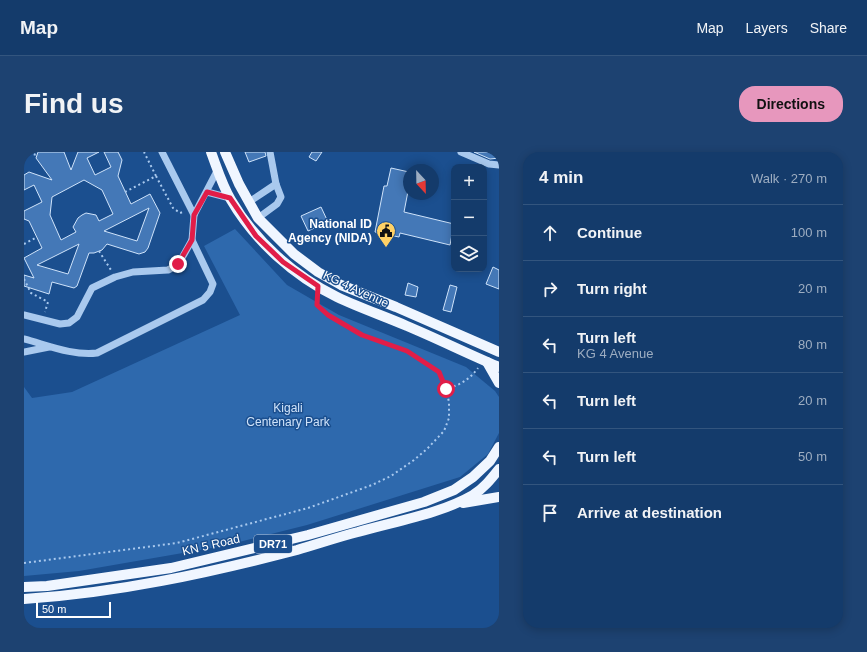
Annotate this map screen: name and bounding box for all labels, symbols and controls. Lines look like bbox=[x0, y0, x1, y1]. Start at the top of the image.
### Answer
text: Map bbox=[20, 17, 58, 38]
text: Map bbox=[696, 20, 724, 36]
text: Layers bbox=[746, 20, 788, 36]
text: Share bbox=[810, 20, 847, 36]
button: Directions bbox=[739, 86, 843, 122]
text: Find us bbox=[24, 88, 124, 119]
north arrow bbox=[403, 164, 439, 200]
map controls bbox=[451, 164, 487, 272]
button: + bbox=[451, 164, 487, 200]
text: 4 min bbox=[539, 168, 583, 187]
text: Walk · 270 m bbox=[751, 171, 827, 186]
button: − bbox=[451, 200, 487, 236]
place label: National ID Agency (NIDA) bbox=[288, 217, 372, 245]
public building icon: National ID Agency (NIDA) bbox=[375, 220, 397, 248]
icon: ahead bbox=[539, 222, 561, 244]
text: Continue bbox=[577, 224, 642, 241]
text: 100 m bbox=[791, 225, 827, 240]
button: layers bbox=[451, 236, 487, 272]
route end bbox=[169, 255, 187, 273]
street label: KG 4 Avenue bbox=[321, 268, 391, 310]
icon: right bbox=[539, 278, 561, 300]
text: Turn right bbox=[577, 280, 647, 297]
text: 20 m bbox=[798, 281, 827, 296]
text: Turn left bbox=[577, 329, 636, 346]
icon: left bbox=[539, 334, 561, 356]
text: 80 m bbox=[798, 337, 827, 352]
text: KG 4 Avenue bbox=[577, 346, 653, 361]
route start bbox=[437, 380, 455, 398]
icon: left bbox=[539, 390, 561, 412]
text: Turn left bbox=[577, 392, 636, 409]
text: 20 m bbox=[798, 393, 827, 408]
park label: Kigali Centenary Park bbox=[246, 401, 331, 429]
icon: left bbox=[539, 446, 561, 468]
text: Turn left bbox=[577, 448, 636, 465]
text: 50 m bbox=[798, 449, 827, 464]
icon: arrive bbox=[539, 502, 561, 524]
text: Arrive at destination bbox=[577, 504, 722, 521]
street label: KN 5 Road bbox=[181, 532, 241, 558]
road number: DR71 bbox=[254, 535, 292, 553]
scale bar bbox=[36, 600, 111, 619]
text: 50 m bbox=[42, 603, 66, 615]

